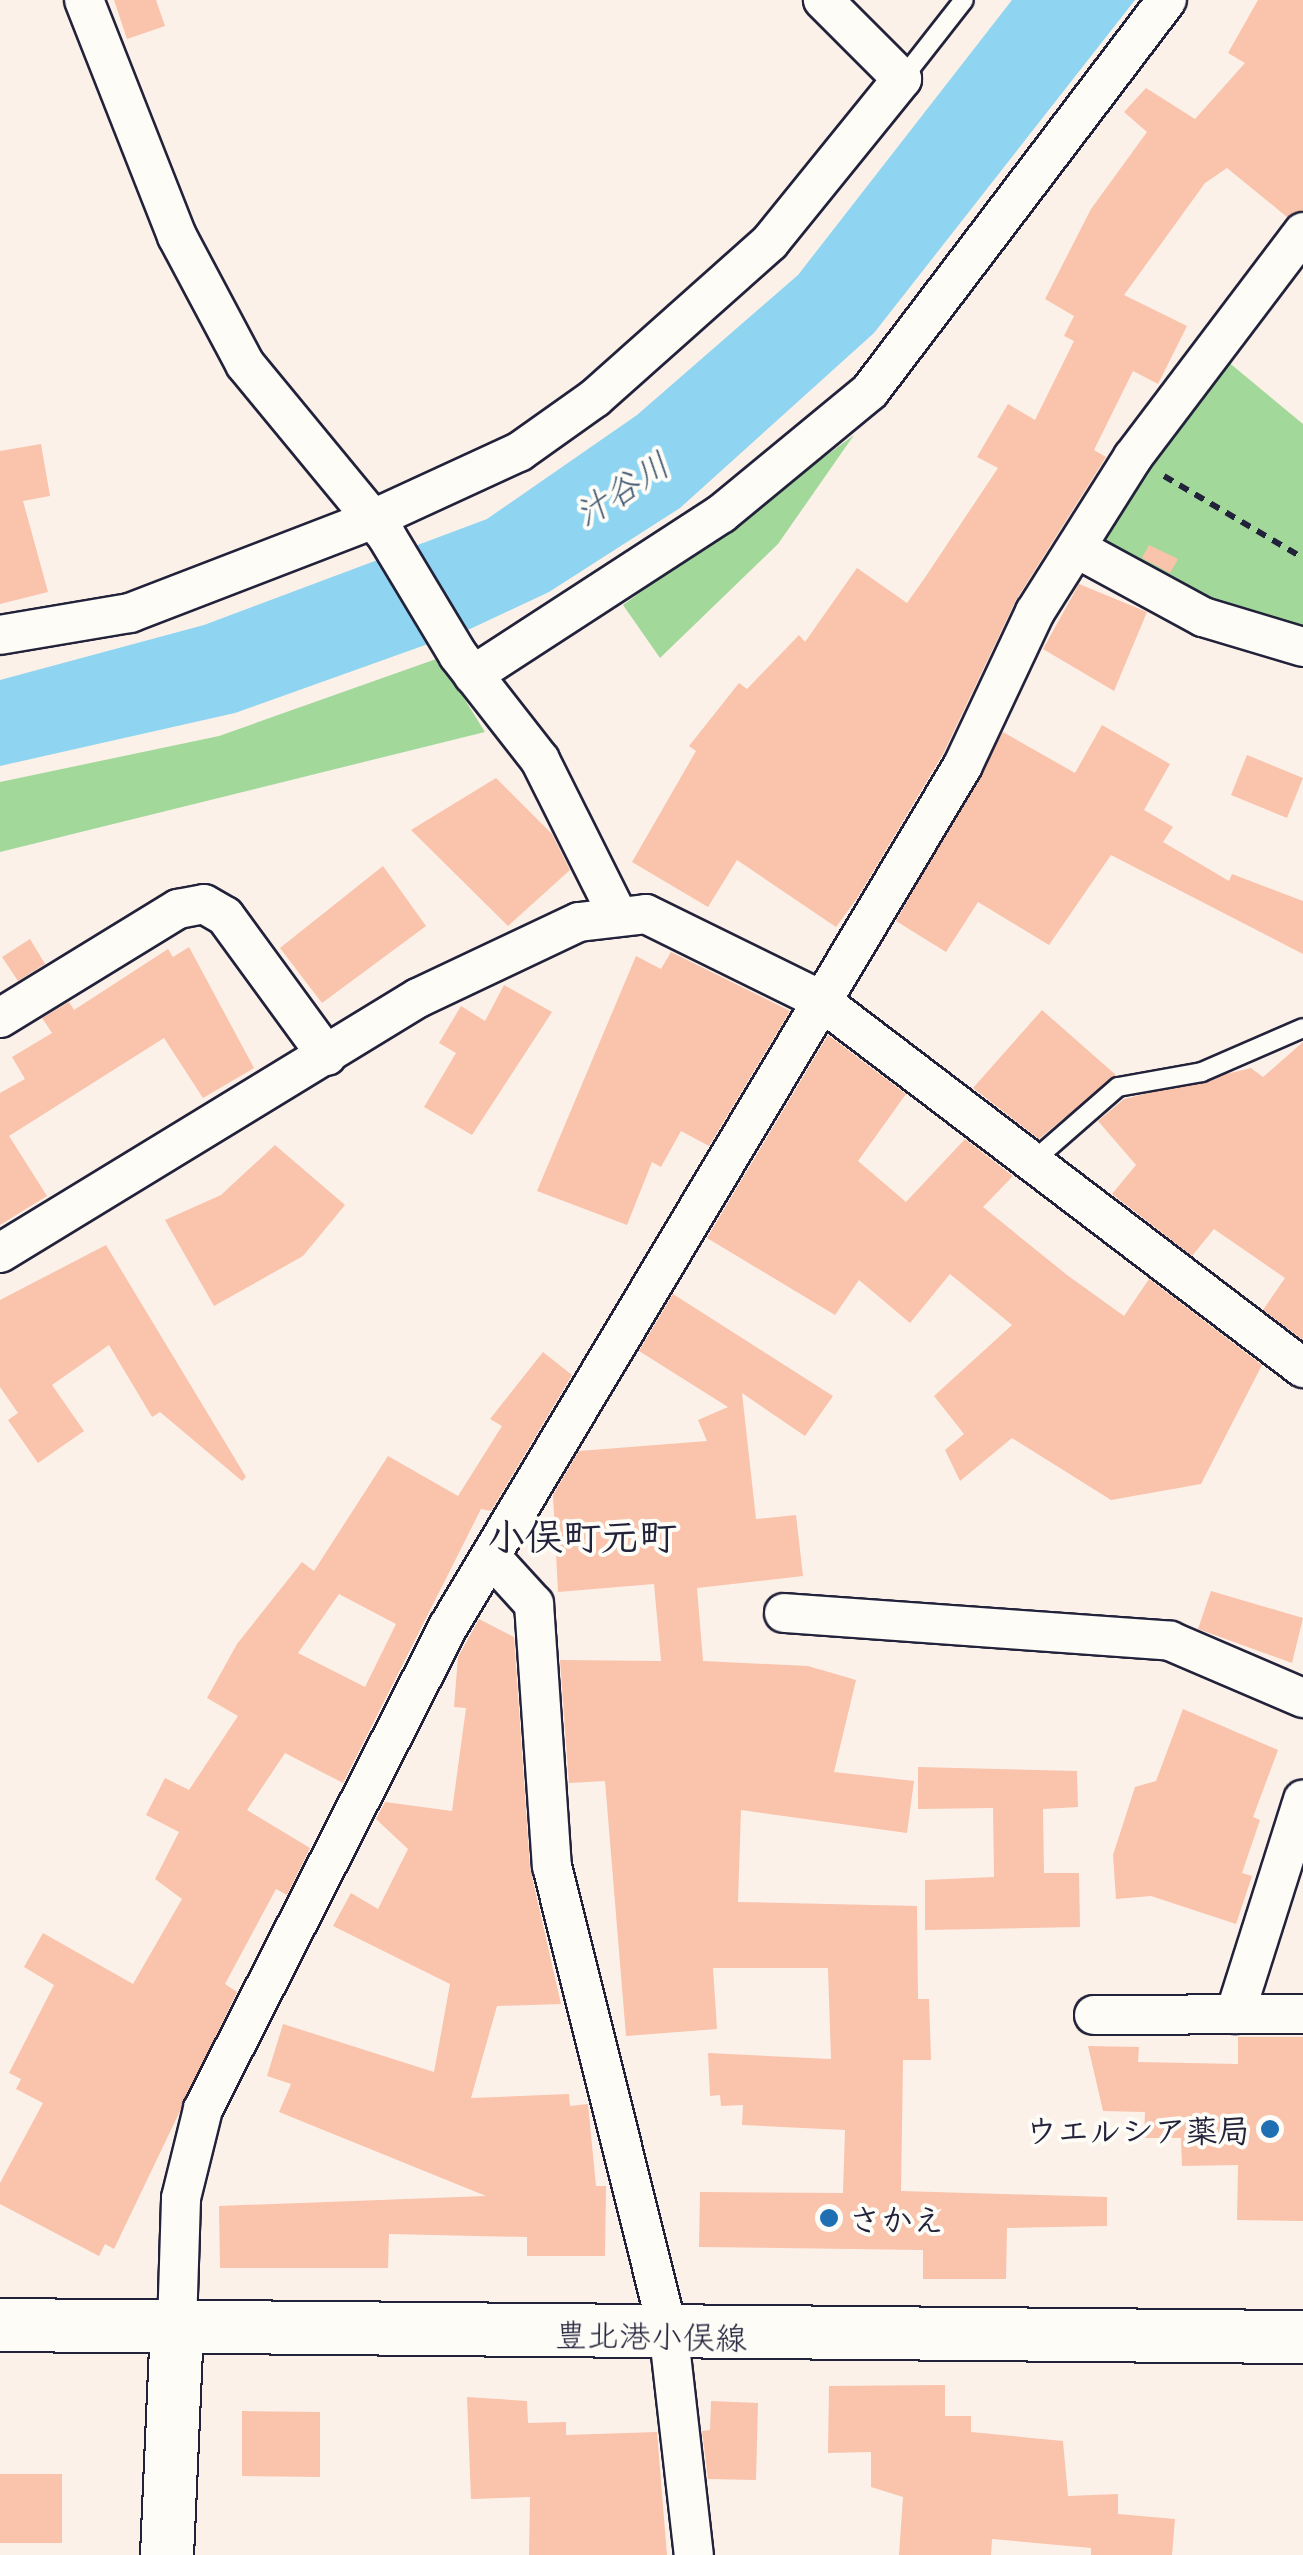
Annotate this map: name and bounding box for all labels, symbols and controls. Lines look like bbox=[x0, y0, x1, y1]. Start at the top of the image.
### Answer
water label: 汁谷川 bbox=[566, 442, 676, 534]
district label: 小俣町元町 bbox=[487, 1512, 677, 1558]
place label: ウエルシア薬局 bbox=[1026, 2110, 1250, 2148]
marker: ウエルシア薬局 bbox=[1259, 2118, 1281, 2140]
place label: さかえ bbox=[849, 2199, 945, 2237]
marker: さかえ bbox=[818, 2207, 840, 2229]
street label: 豊北港小俣線 bbox=[555, 2314, 747, 2356]

